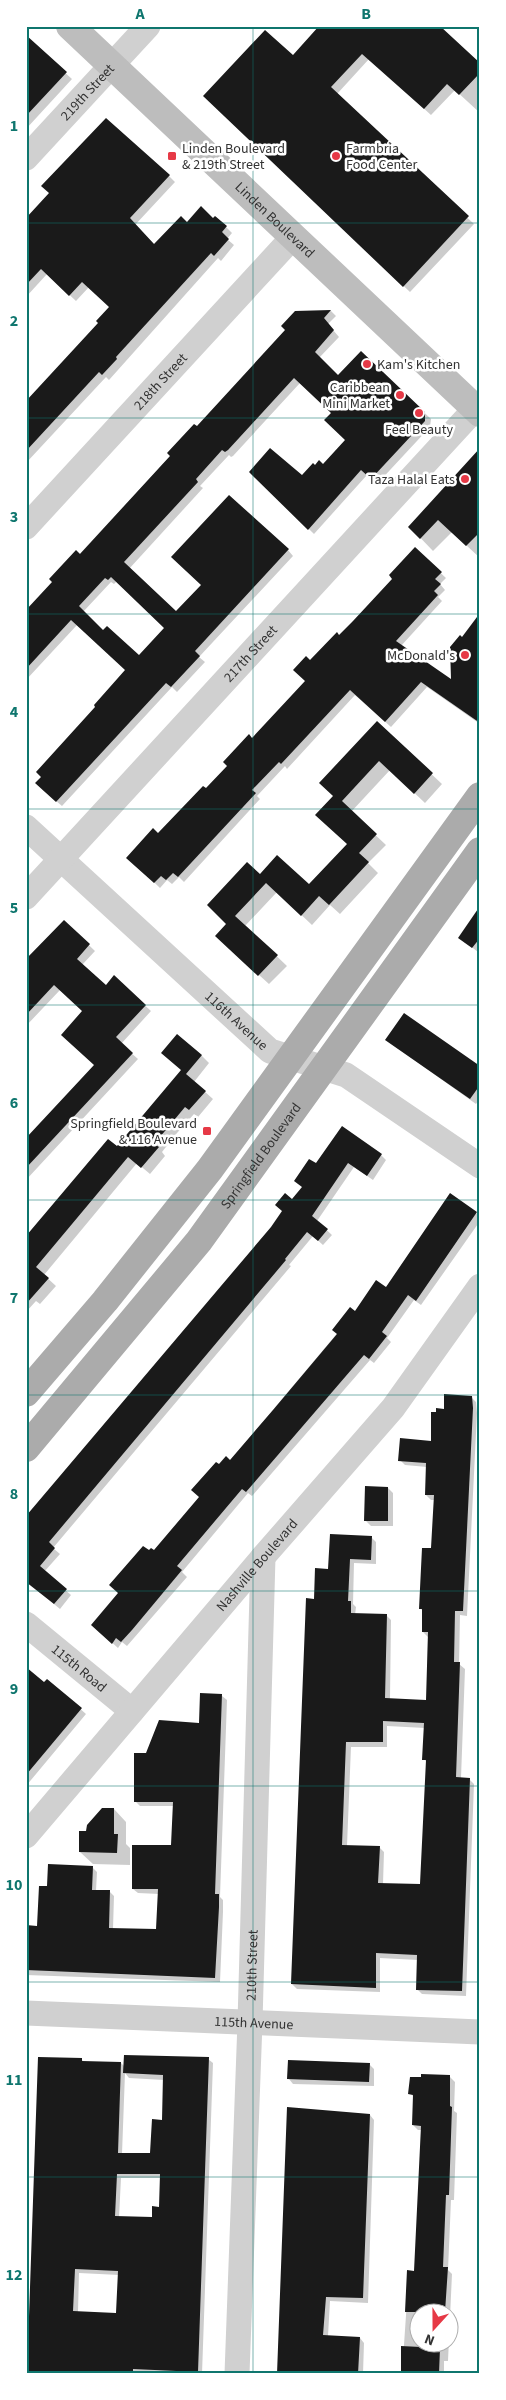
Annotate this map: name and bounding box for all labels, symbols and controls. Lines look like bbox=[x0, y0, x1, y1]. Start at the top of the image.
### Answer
text: A bbox=[134, 3, 145, 25]
text: B bbox=[361, 3, 371, 25]
street label: 219th Street bbox=[56, 59, 120, 126]
text: 1 bbox=[10, 115, 18, 137]
place label: Linden Boulevard & 219th Street bbox=[182, 139, 285, 175]
place label: Farmbria Food Center bbox=[346, 139, 418, 175]
marker: Linden Boulevard & 219th Street bbox=[166, 150, 178, 162]
marker: Farmbria Food Center bbox=[330, 150, 342, 162]
street label: Linden Boulevard bbox=[230, 178, 319, 263]
text: 2 bbox=[10, 310, 18, 332]
street label: 218th Street bbox=[129, 349, 192, 415]
place label: Kam's Kitchen bbox=[377, 355, 460, 375]
marker: Kam's Kitchen bbox=[361, 358, 373, 370]
place label: Caribbean Mini Market bbox=[322, 378, 390, 414]
marker: Caribbean Mini Market bbox=[394, 389, 406, 401]
marker: Feel Beauty bbox=[413, 407, 425, 419]
place label: Feel Beauty bbox=[385, 420, 453, 440]
place label: Taza Halal Eats bbox=[368, 470, 455, 490]
marker: Taza Halal Eats bbox=[459, 473, 471, 485]
text: 3 bbox=[10, 506, 18, 528]
street label: 217th Street bbox=[219, 621, 282, 687]
place label: McDonald's bbox=[387, 646, 455, 666]
marker: McDonald's bbox=[459, 649, 471, 661]
text: 4 bbox=[10, 701, 19, 723]
text: 5 bbox=[10, 897, 18, 919]
street label: 116th Avenue bbox=[200, 987, 272, 1055]
text: 6 bbox=[10, 1092, 18, 1114]
street label: Springfield Boulevard bbox=[216, 1099, 307, 1214]
place label: Springfield Boulevard & 116 Avenue bbox=[70, 1114, 197, 1150]
marker: Springfield Boulevard & 116 Avenue bbox=[201, 1125, 213, 1137]
text: 7 bbox=[10, 1287, 18, 1309]
text: 8 bbox=[10, 1483, 18, 1505]
street label: Nashville Boulevard bbox=[212, 1515, 303, 1616]
street label: 115th Road bbox=[47, 1640, 111, 1697]
text: 9 bbox=[10, 1678, 18, 1700]
text: 10 bbox=[6, 1874, 22, 1896]
street label: 210th Street bbox=[242, 1929, 264, 2001]
street label: 115th Avenue bbox=[214, 2012, 294, 2035]
text: 11 bbox=[6, 2069, 22, 2091]
text: 12 bbox=[6, 2264, 22, 2286]
north arrow bbox=[408, 2302, 458, 2352]
text: N bbox=[422, 2328, 438, 2350]

